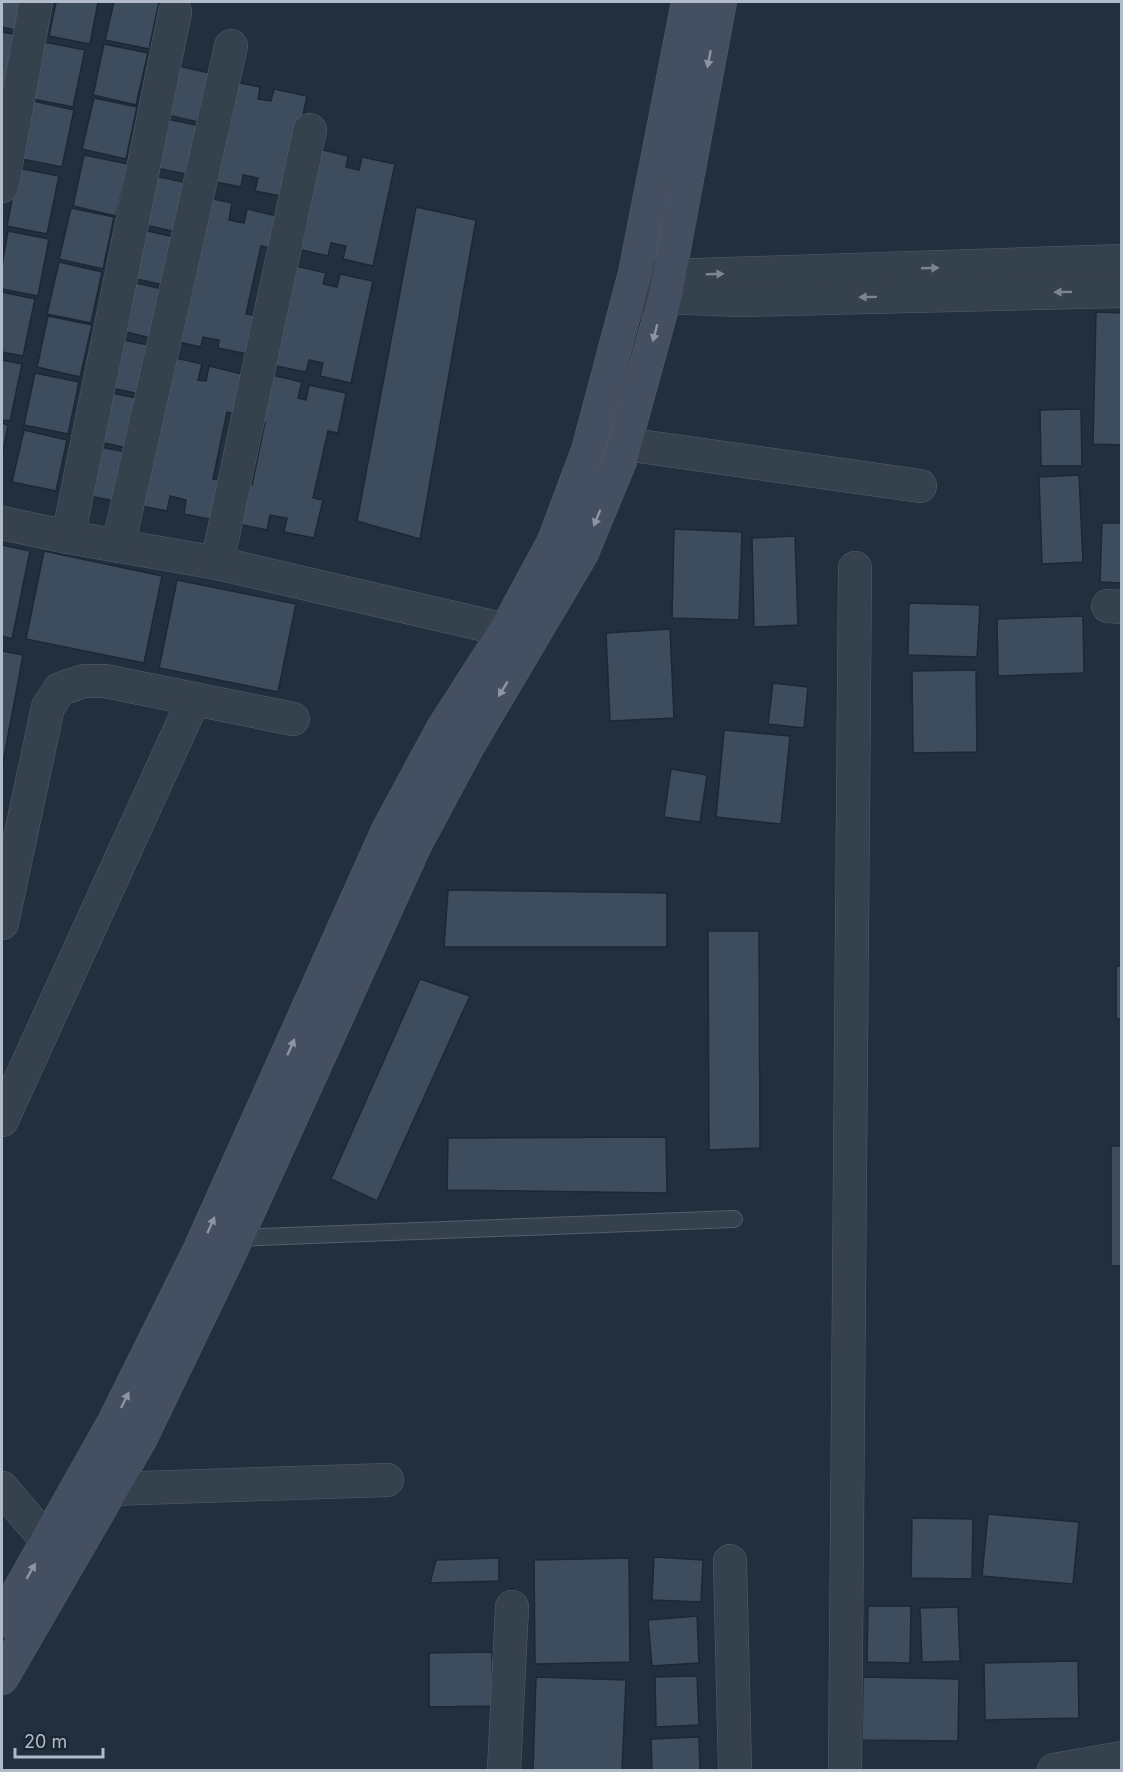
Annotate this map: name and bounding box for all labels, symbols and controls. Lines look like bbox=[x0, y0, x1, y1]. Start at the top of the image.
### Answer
one-way arrow bbox=[704, 50, 713, 69]
one-way arrow bbox=[921, 263, 940, 273]
one-way arrow bbox=[705, 270, 724, 279]
one-way arrow bbox=[1054, 287, 1073, 296]
one-way arrow bbox=[859, 292, 878, 301]
one-way arrow bbox=[650, 323, 660, 342]
one-way arrow bbox=[592, 510, 602, 528]
one-way arrow bbox=[497, 681, 508, 697]
one-way arrow bbox=[286, 1039, 295, 1056]
one-way arrow bbox=[206, 1216, 216, 1234]
one-way arrow bbox=[120, 1391, 130, 1408]
one-way arrow bbox=[26, 1562, 36, 1579]
scale bar bbox=[15, 1721, 104, 1759]
text: 20 m bbox=[24, 1731, 67, 1752]

